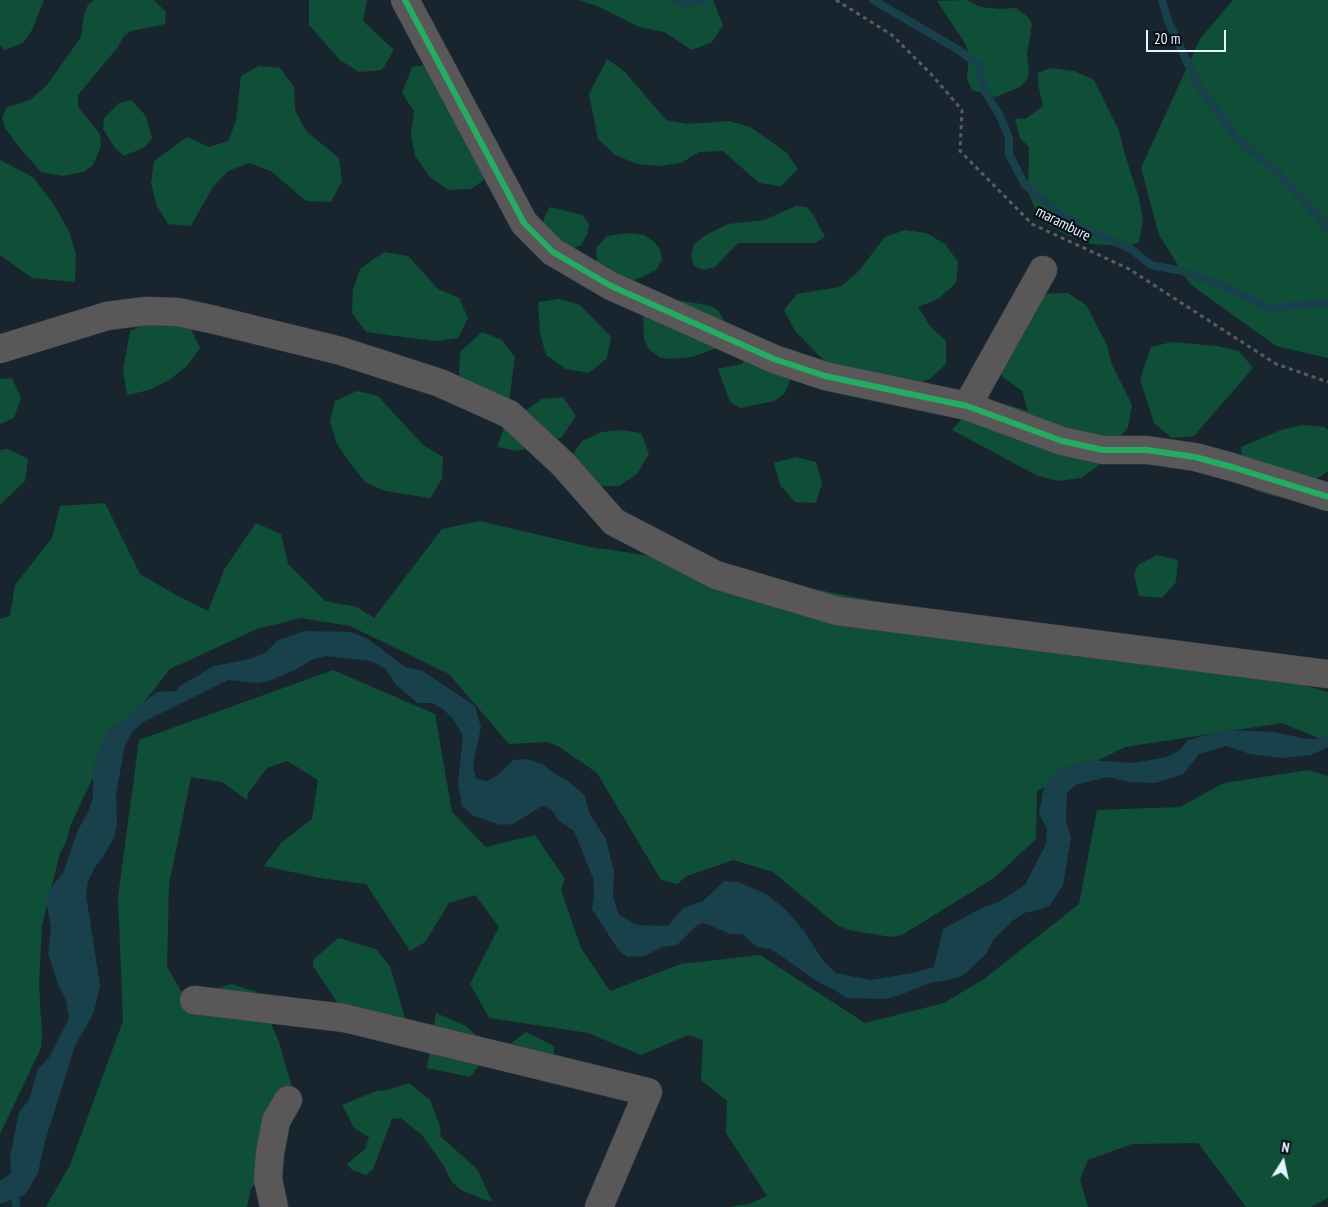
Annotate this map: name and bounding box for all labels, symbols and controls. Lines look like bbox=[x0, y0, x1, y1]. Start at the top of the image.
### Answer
scale bar bbox=[1148, 20, 1228, 52]
text: 20 m bbox=[1154, 29, 1180, 48]
street label: marambure bbox=[1033, 203, 1093, 245]
north arrow bbox=[1258, 1137, 1308, 1187]
text: N bbox=[1280, 1138, 1291, 1157]

